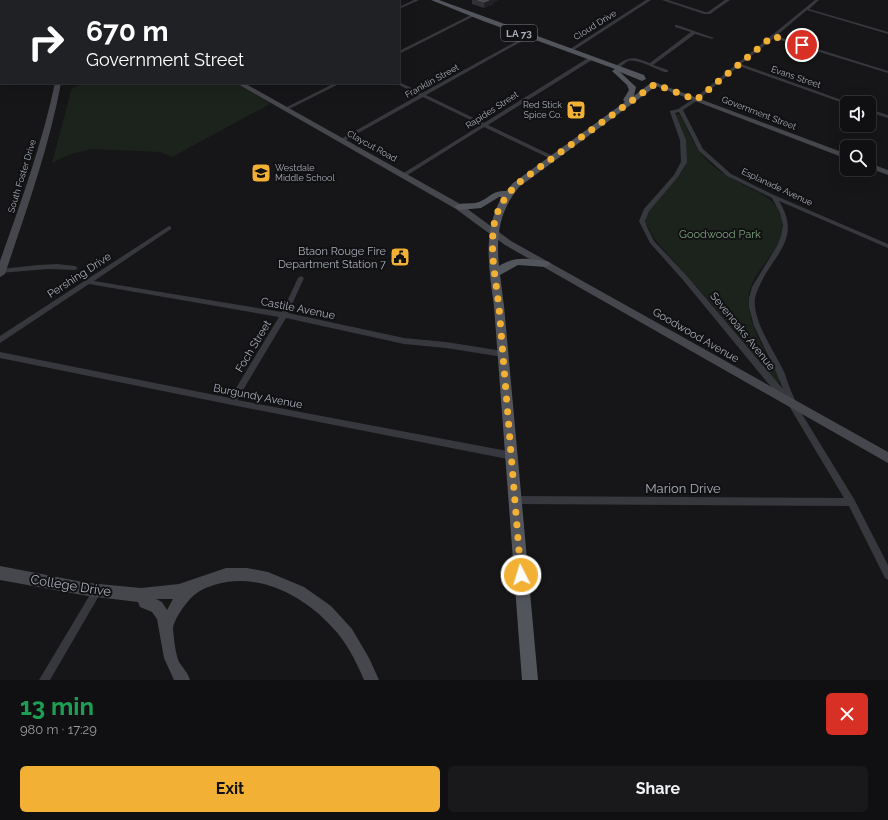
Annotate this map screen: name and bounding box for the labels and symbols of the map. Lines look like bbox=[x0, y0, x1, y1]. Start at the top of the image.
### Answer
street label: Cloud Drive bbox=[572, 7, 619, 42]
road number: LA 73 bbox=[501, 25, 537, 41]
pin bbox=[785, 28, 819, 62]
street label: Franklin Street bbox=[403, 62, 461, 100]
street label: Evans Street bbox=[770, 64, 822, 90]
street label: Rapides Street bbox=[464, 89, 520, 131]
street label: Government Street bbox=[720, 94, 798, 132]
supermarket icon: Red Stick Spice Co. bbox=[565, 99, 587, 121]
place label: Red Stick Spice Co. bbox=[523, 100, 562, 120]
street label: Claycut Road bbox=[345, 128, 399, 164]
street label: South Foster Drive bbox=[6, 137, 38, 214]
school or university icon: Westdale Middle School bbox=[250, 162, 272, 184]
place label: Westdale Middle School bbox=[275, 163, 335, 183]
street label: Esplanade Avenue bbox=[740, 166, 815, 208]
park label: Goodwood Park bbox=[679, 228, 761, 241]
place label: Btaon Rouge Fire Department Station 7 bbox=[278, 245, 387, 271]
public building icon: Btaon Rouge Fire Department Station 7 bbox=[389, 246, 411, 268]
street label: Pershing Drive bbox=[45, 250, 114, 301]
street label: Sevenoaks Avenue bbox=[707, 290, 778, 373]
street label: Castile Avenue bbox=[260, 295, 337, 322]
street label: Goodwood Avenue bbox=[650, 305, 742, 366]
street label: Foch Street bbox=[233, 318, 274, 375]
street label: Burgundy Avenue bbox=[212, 381, 304, 412]
street label: Marion Drive bbox=[645, 481, 721, 496]
position arrow bbox=[500, 554, 542, 596]
street label: College Drive bbox=[30, 572, 113, 599]

